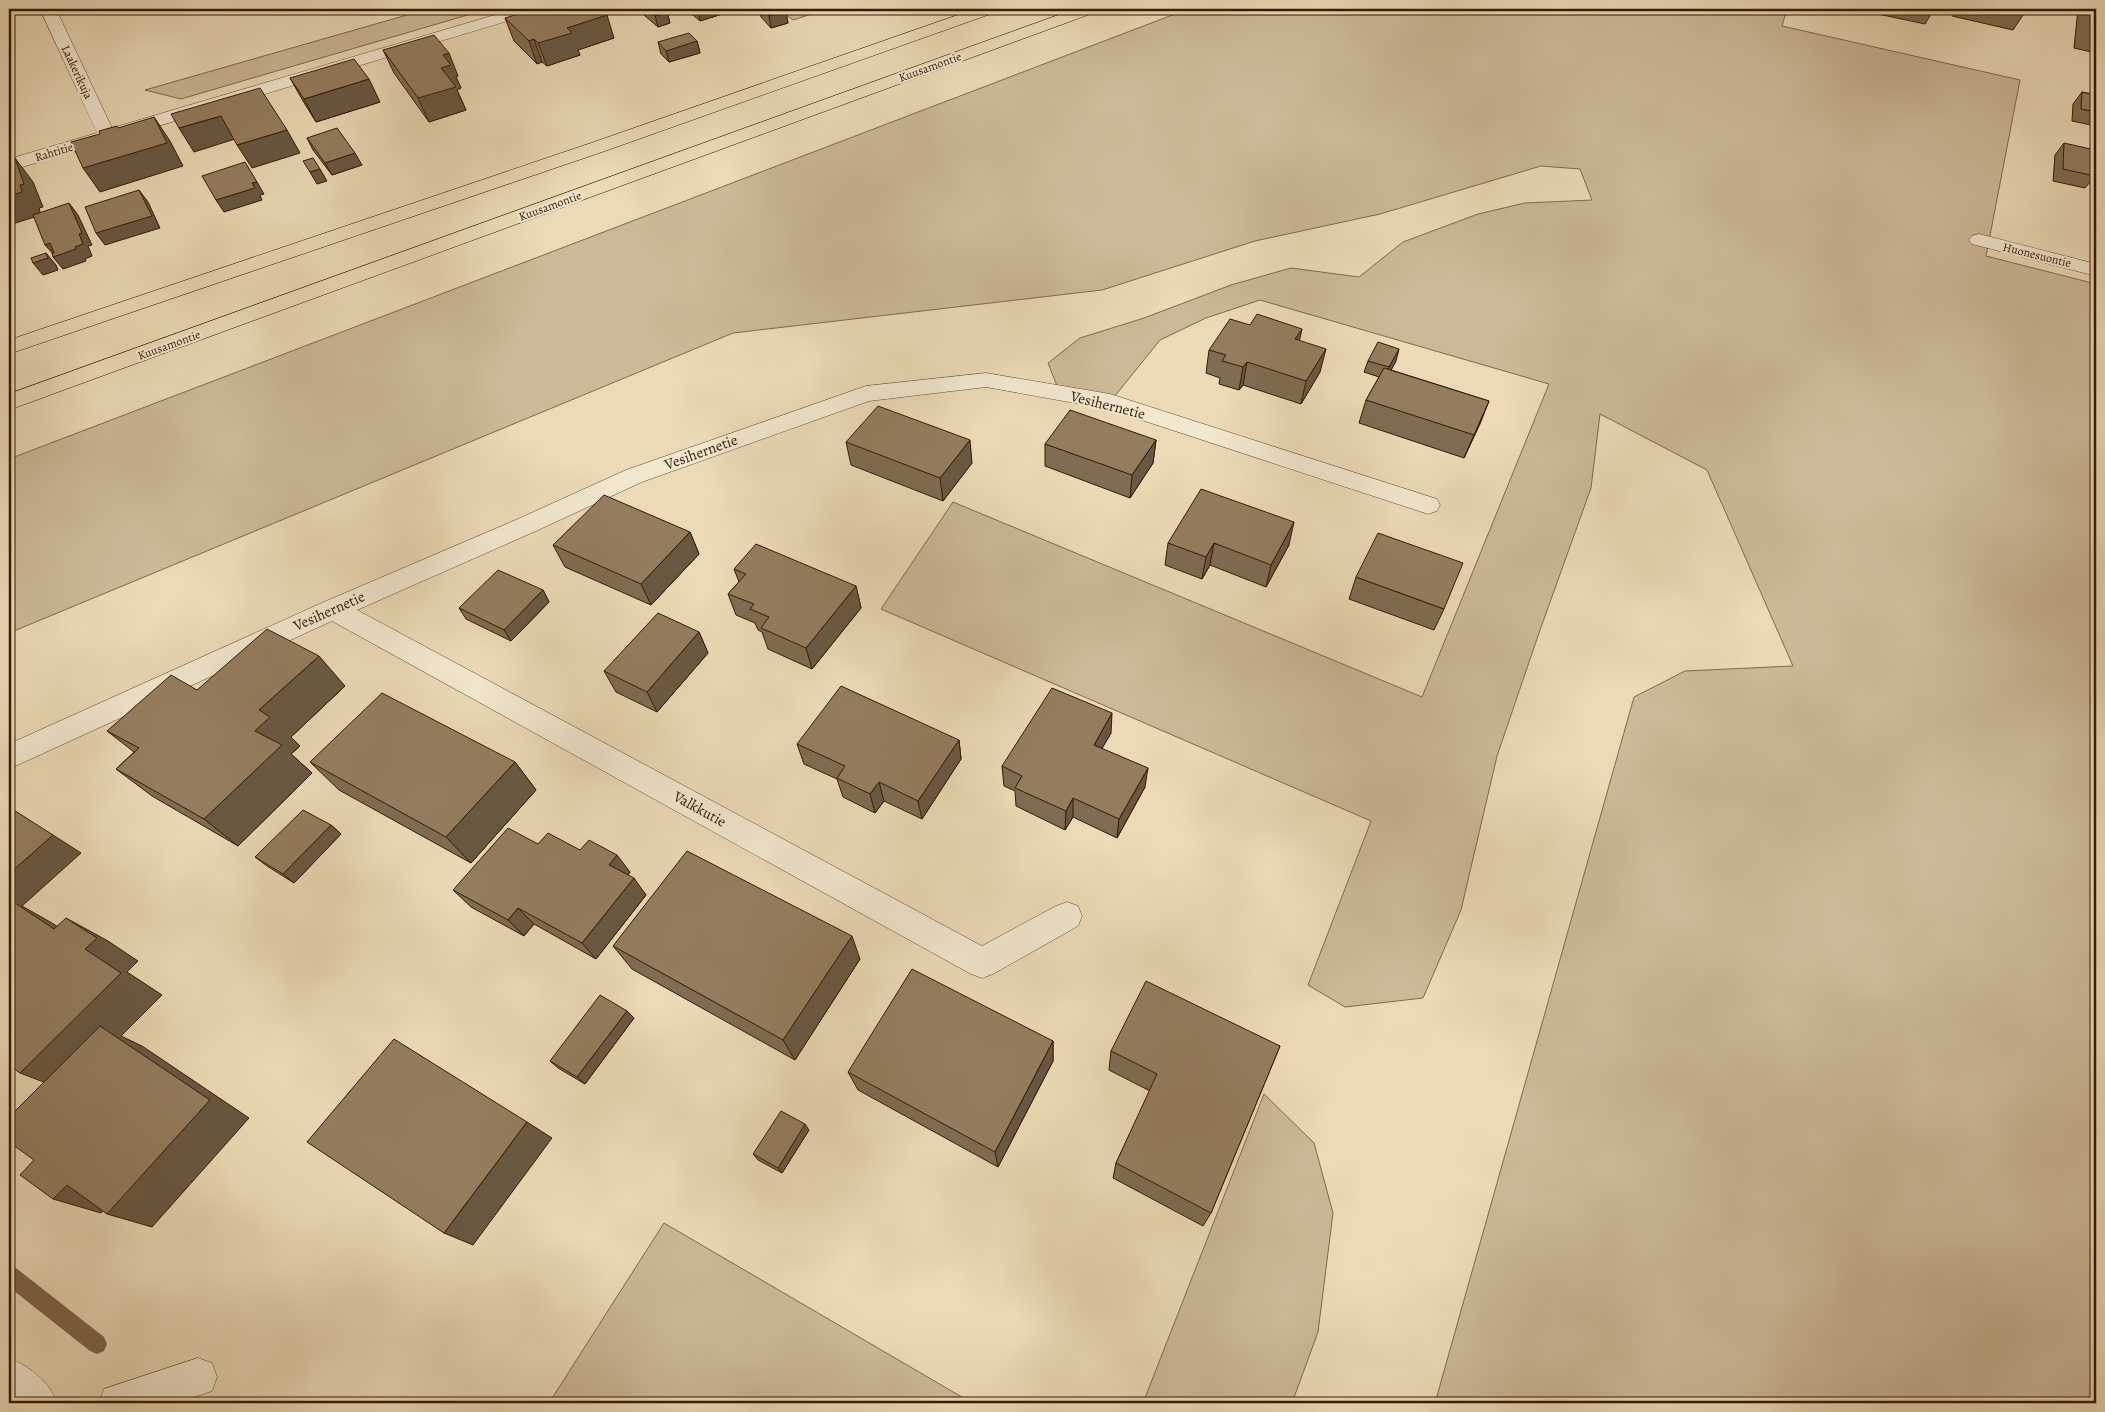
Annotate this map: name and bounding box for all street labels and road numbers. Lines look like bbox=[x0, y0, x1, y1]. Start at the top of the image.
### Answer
street label: Laakerikuja bbox=[58, 43, 97, 102]
street label: Kuusamontie bbox=[896, 48, 964, 86]
street label: Rahtitie bbox=[33, 139, 75, 165]
street label: Kuusamontie bbox=[516, 187, 584, 225]
street label: Huonesuontie bbox=[2001, 239, 2073, 271]
street label: Kuusamontie bbox=[135, 326, 203, 364]
street label: Vesihernetie bbox=[1068, 386, 1148, 424]
street label: Vesihernetie bbox=[661, 429, 741, 475]
street label: Vesihernetie bbox=[289, 586, 368, 636]
street label: Valkkutie bbox=[669, 786, 730, 832]

